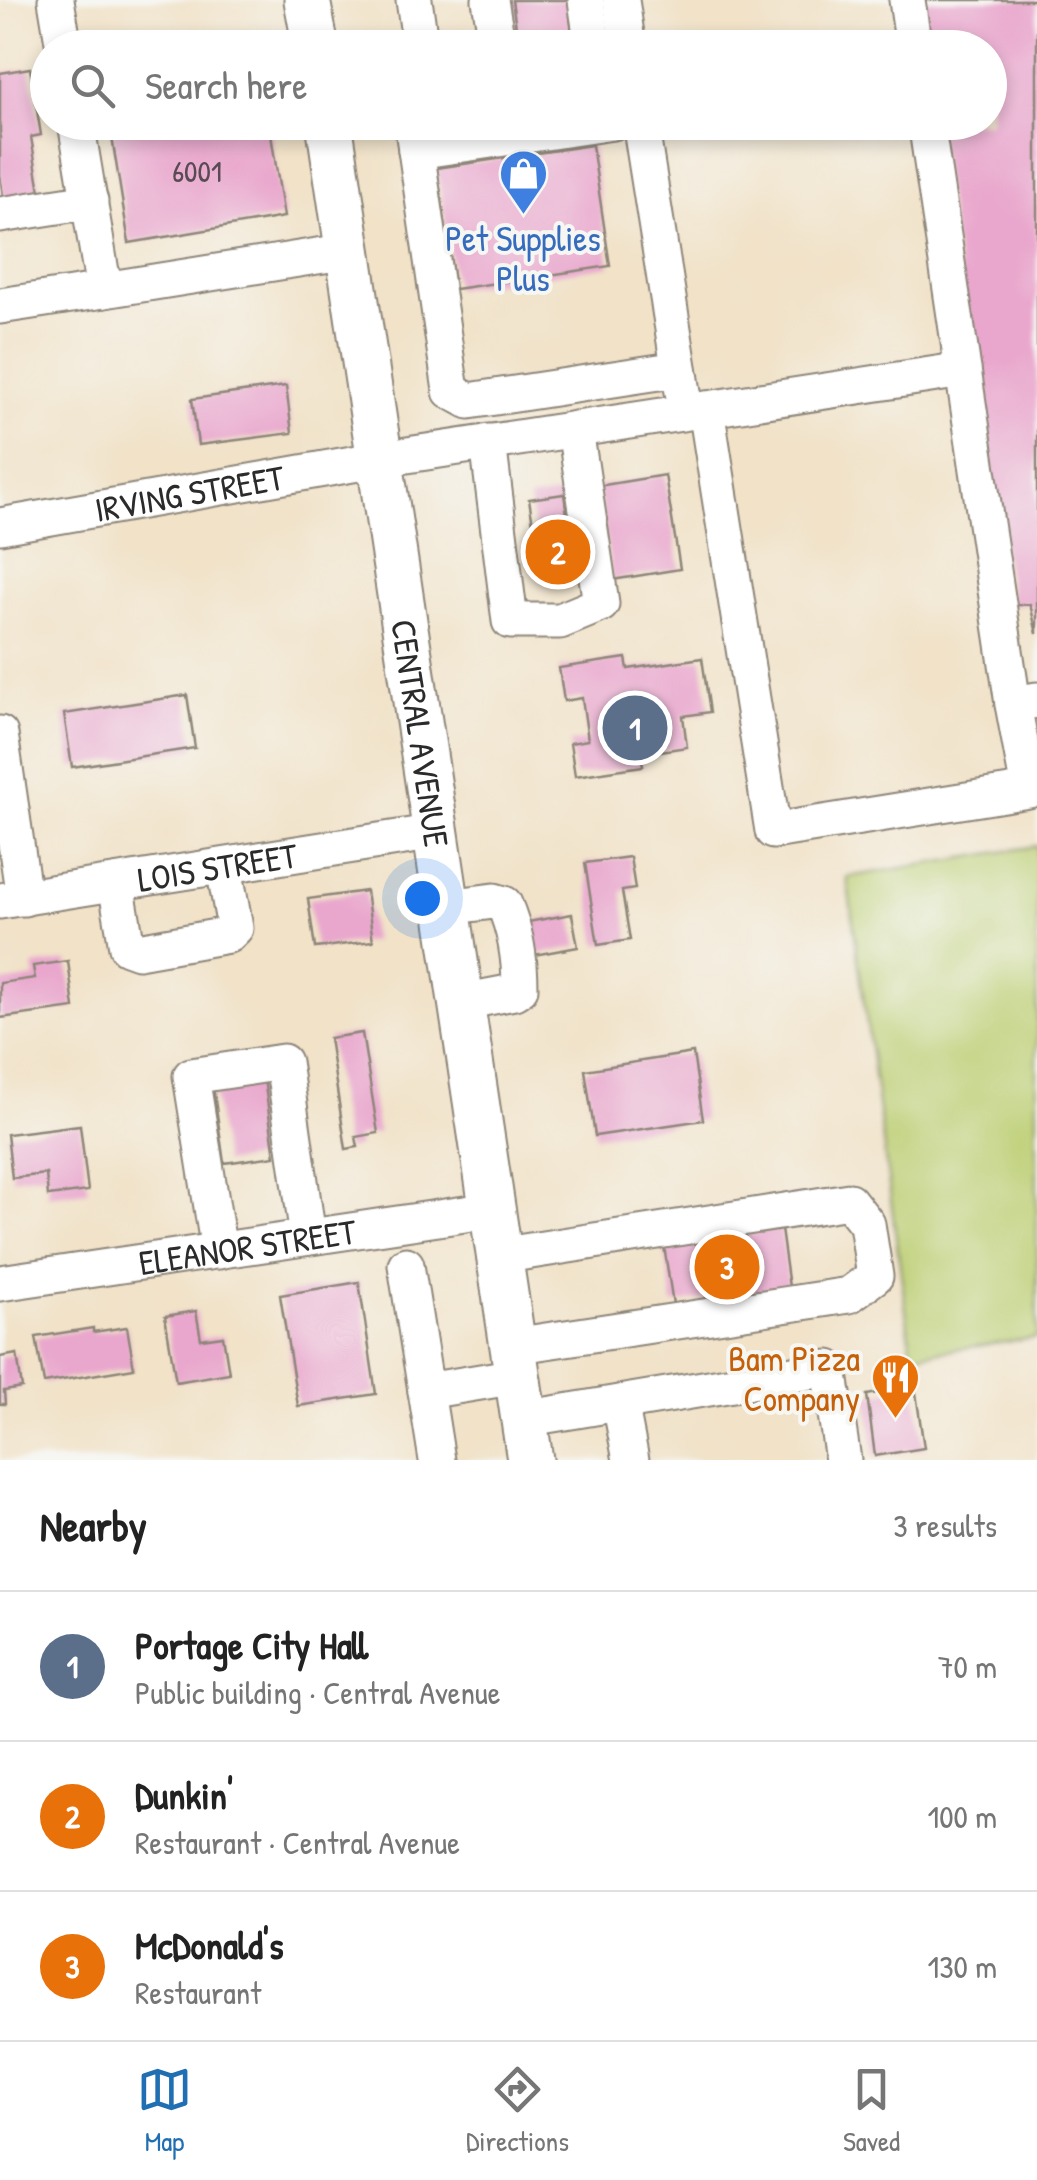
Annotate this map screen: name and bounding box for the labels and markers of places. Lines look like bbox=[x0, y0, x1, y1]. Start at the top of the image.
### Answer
shop icon: Pet Supplies Plus bbox=[497, 148, 549, 216]
place label: Pet Supplies Plus bbox=[445, 215, 601, 302]
pin: 2 bbox=[526, 514, 590, 590]
pin: 1 bbox=[602, 690, 668, 766]
pin: 3 bbox=[694, 1230, 760, 1304]
place label: Bam Pizza Company bbox=[728, 1335, 860, 1422]
restaurant icon: Bam Pizza Company bbox=[869, 1352, 921, 1420]

